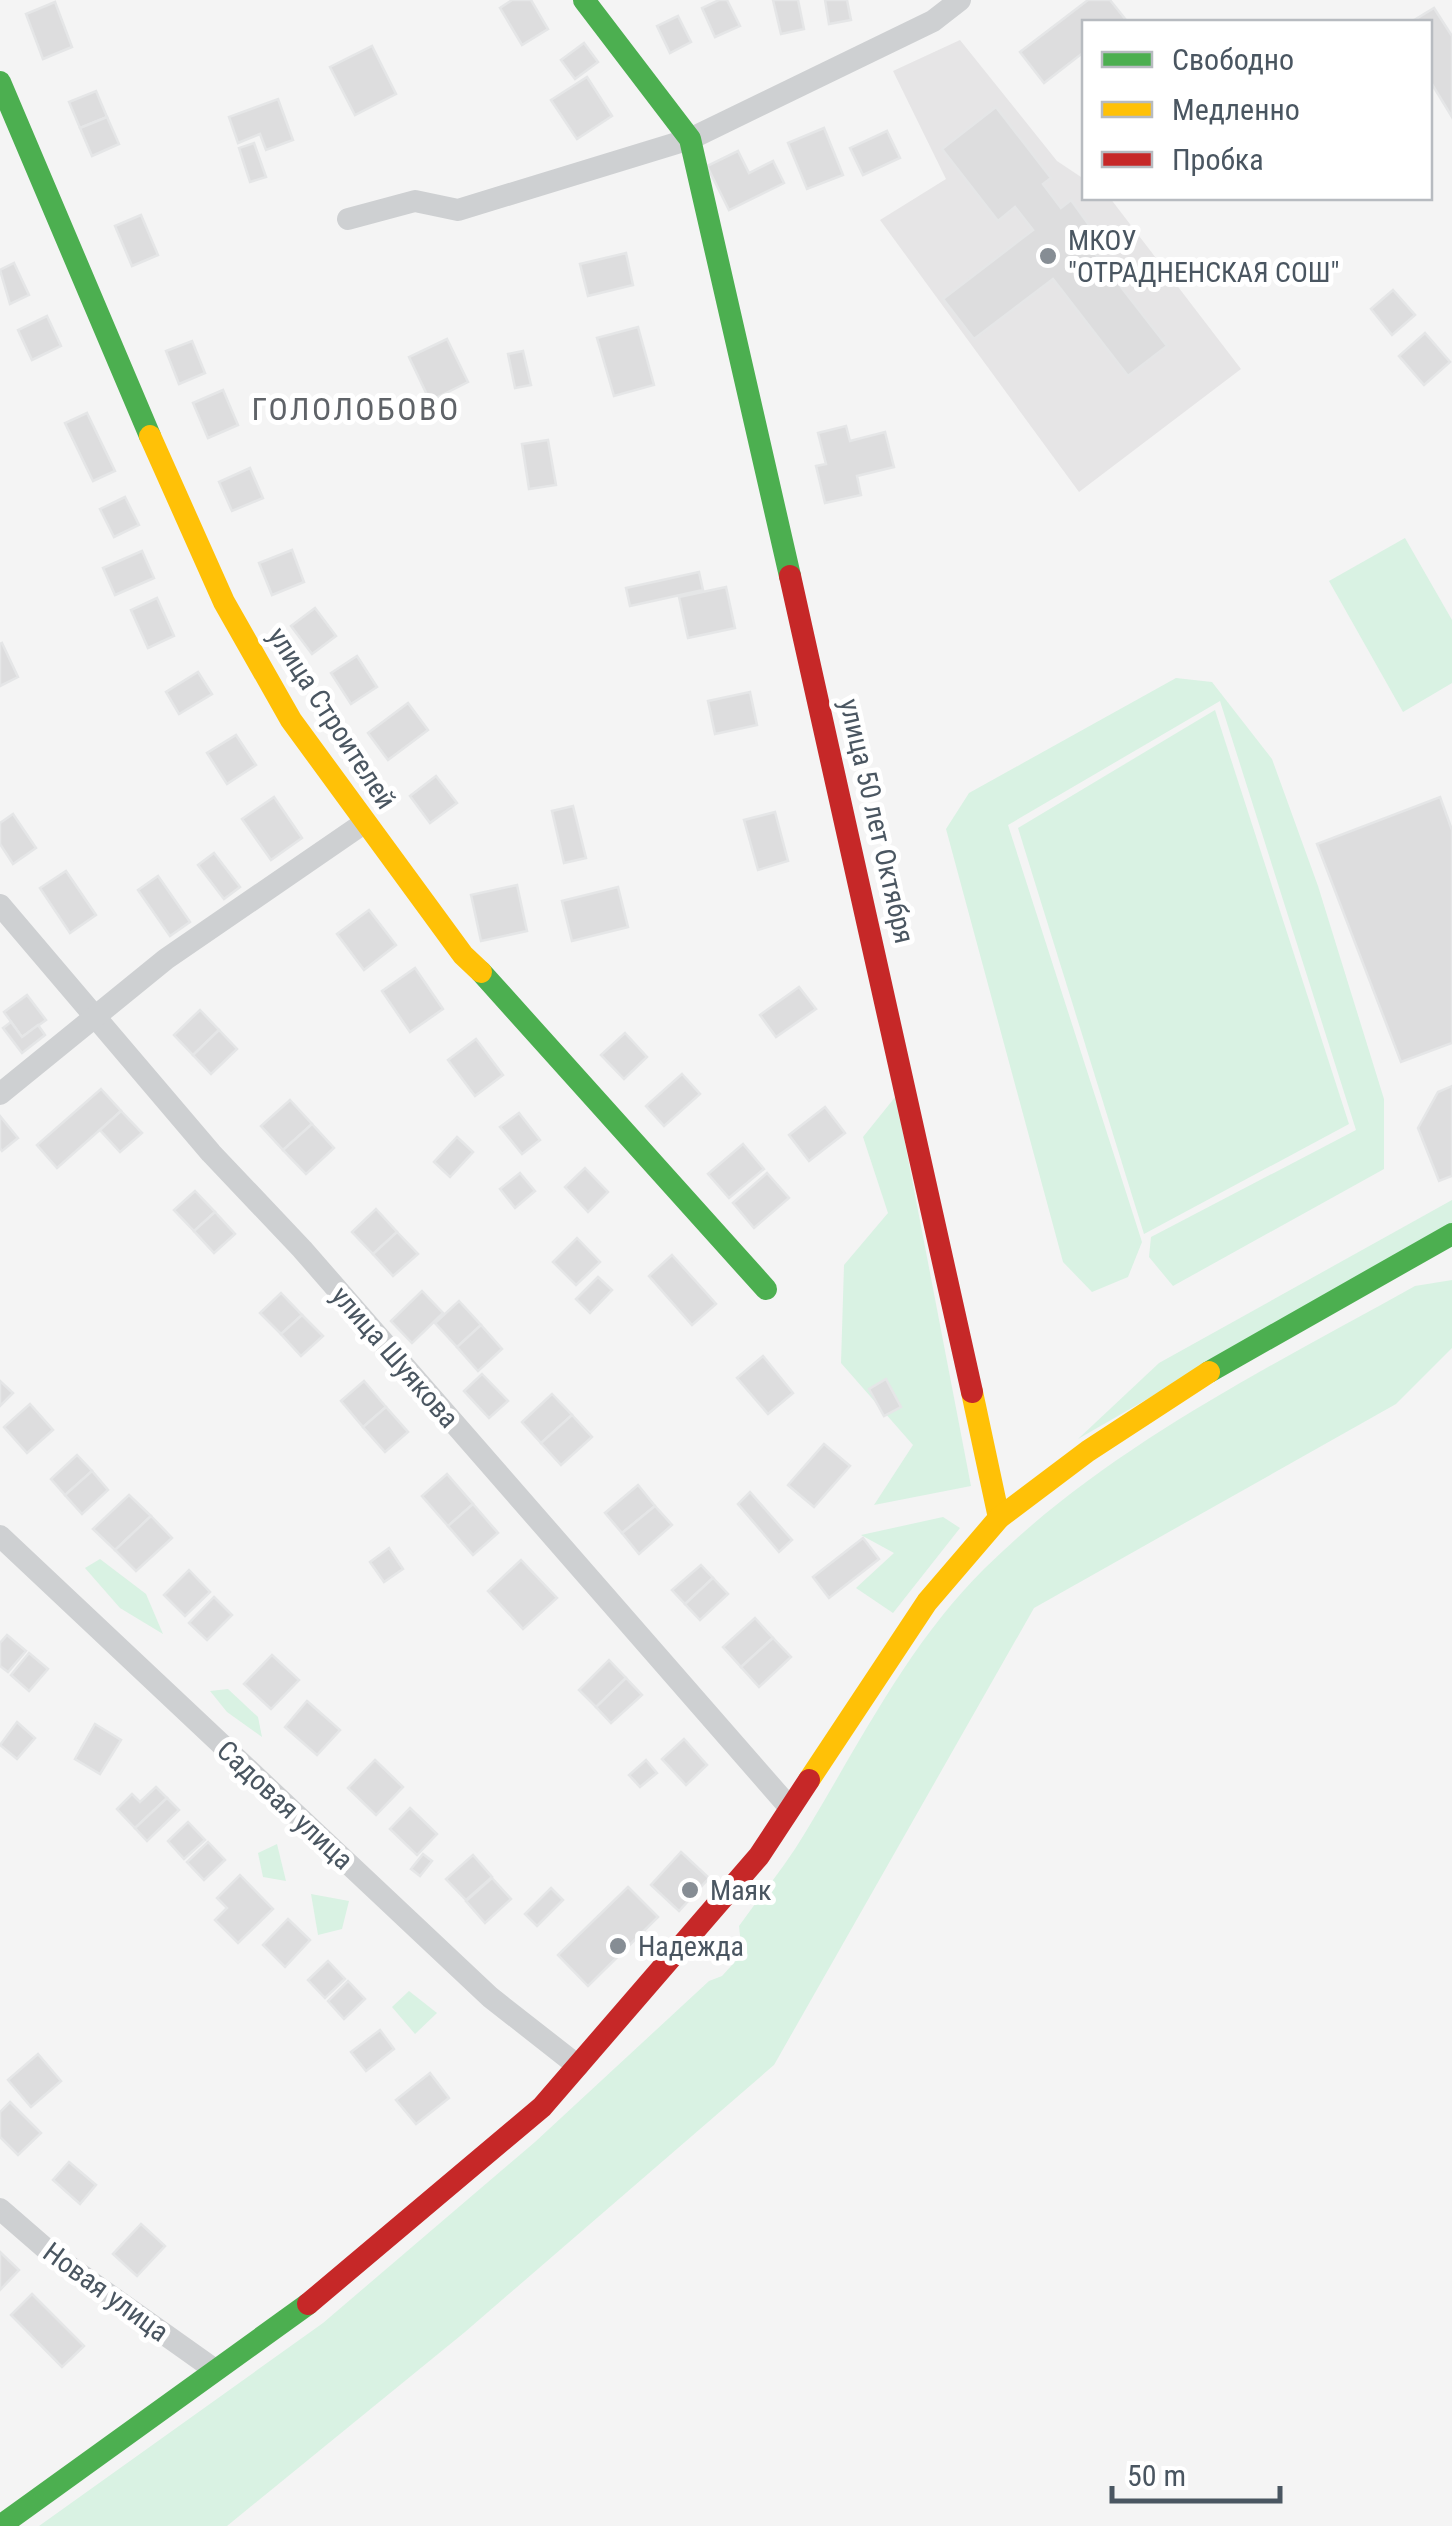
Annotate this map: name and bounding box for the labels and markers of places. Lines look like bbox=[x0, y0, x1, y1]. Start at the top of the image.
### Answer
place label: МКОУ "ОТРАДНЕНСКАЯ СОШ" bbox=[1068, 224, 1340, 289]
marker: МКОУ "ОТРАДНЕНСКАЯ СОШ" bbox=[1037, 245, 1059, 267]
place label: Маяк bbox=[710, 1874, 772, 1907]
marker: Маяк bbox=[679, 1879, 701, 1901]
place label: Надежда bbox=[638, 1930, 744, 1963]
marker: Надежда bbox=[607, 1935, 629, 1957]

